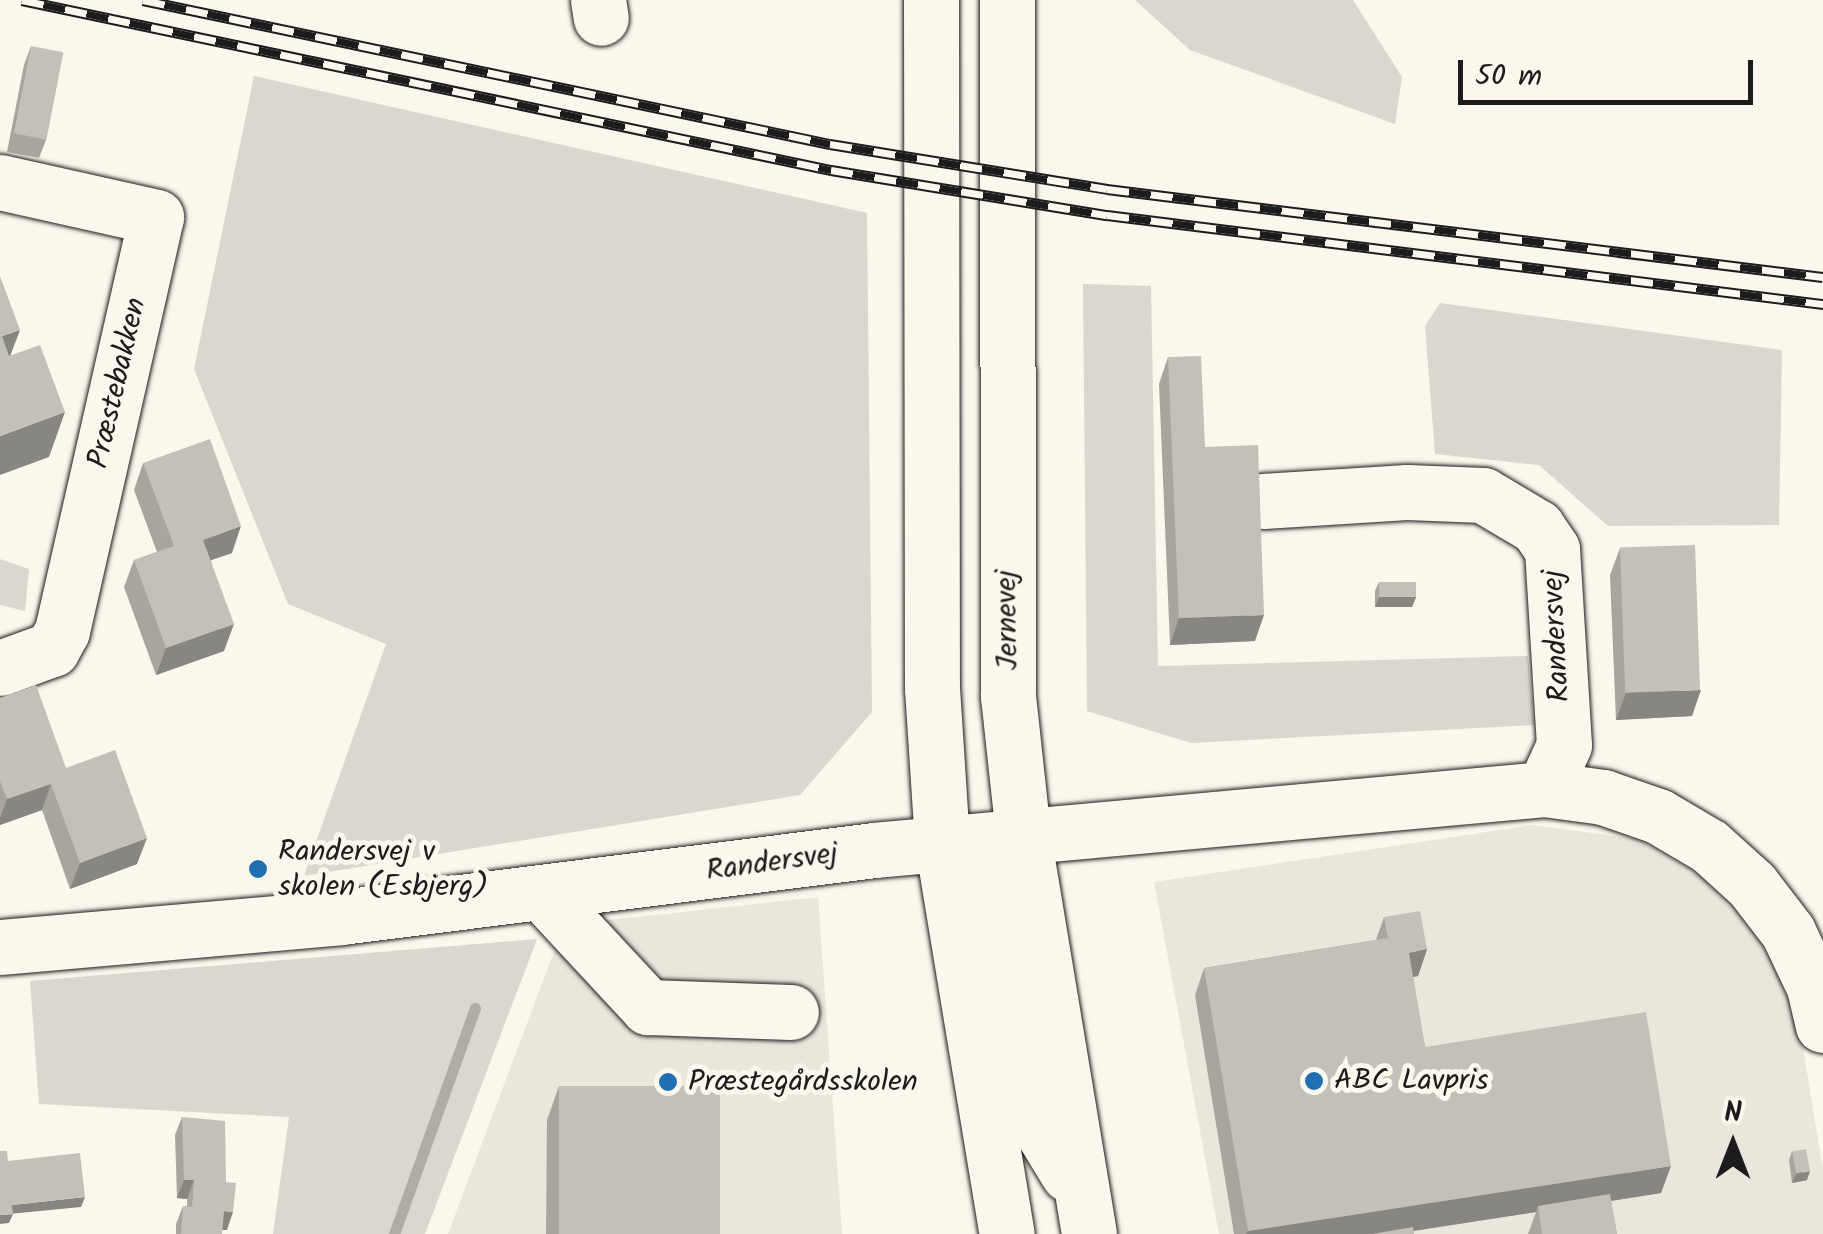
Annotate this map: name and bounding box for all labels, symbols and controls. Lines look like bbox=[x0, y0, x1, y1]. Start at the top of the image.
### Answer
scale bar bbox=[1463, 40, 1758, 102]
text: 50 m bbox=[1475, 53, 1542, 101]
street label: Præstebakken bbox=[81, 294, 155, 472]
street label: Jernevej bbox=[989, 569, 1027, 671]
street label: Randersvej bbox=[1536, 569, 1578, 703]
place label: Randersvej v skolen (Esbjerg) bbox=[278, 834, 488, 904]
street label: Randersvej bbox=[704, 836, 840, 890]
marker: Randersvej v skolen (Esbjerg) bbox=[247, 858, 269, 880]
place label: ABC Lavpris bbox=[1334, 1063, 1489, 1099]
place label: Præstegårdsskolen bbox=[688, 1064, 918, 1100]
marker: ABC Lavpris bbox=[1303, 1070, 1325, 1092]
marker: Præstegårdsskolen bbox=[657, 1071, 679, 1093]
text: N bbox=[1724, 1091, 1742, 1136]
north arrow bbox=[1683, 1094, 1783, 1194]

